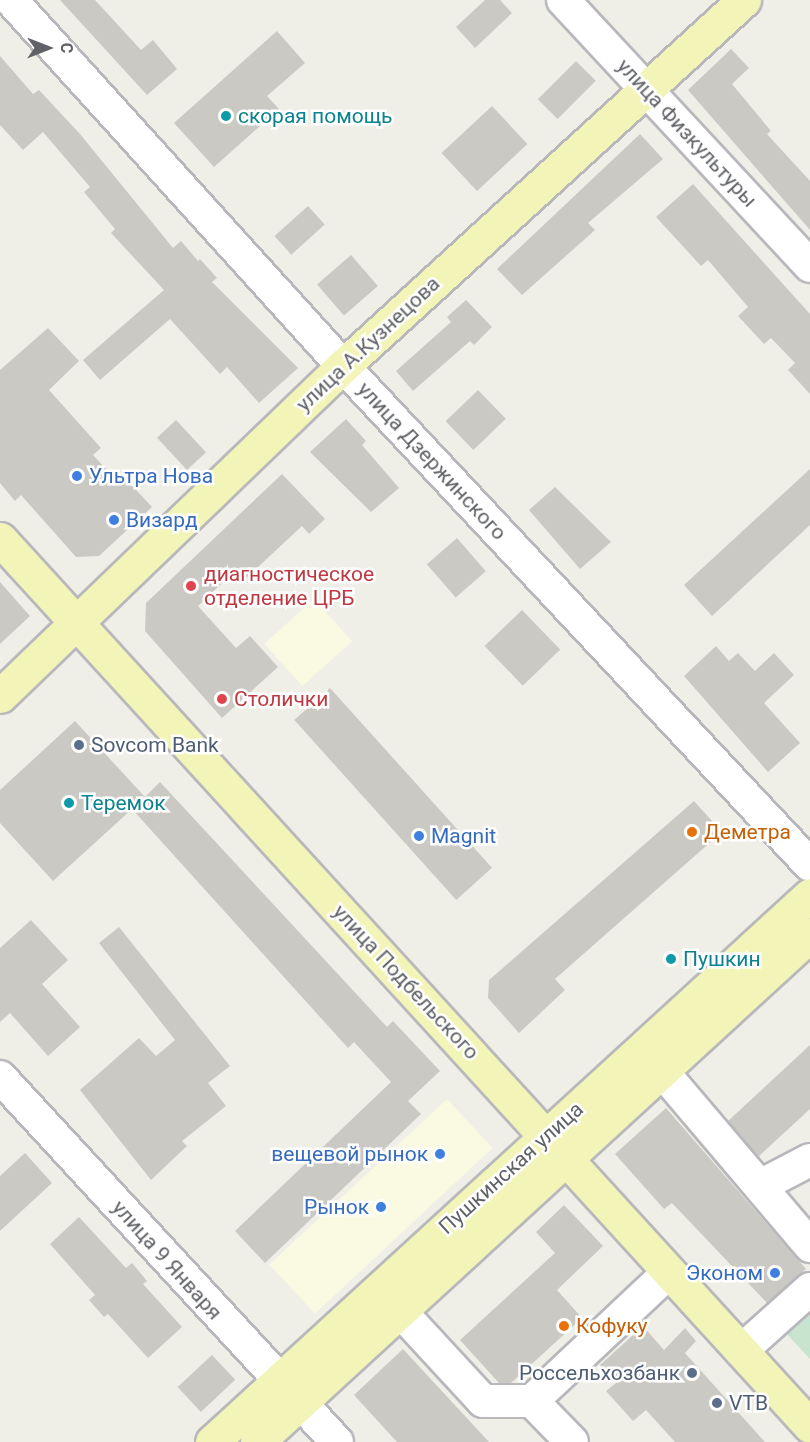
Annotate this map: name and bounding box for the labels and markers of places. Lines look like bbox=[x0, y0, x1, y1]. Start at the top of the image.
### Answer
place label: скорая помощь bbox=[238, 103, 392, 129]
marker: скорая помощь bbox=[219, 109, 233, 123]
place label: Ультра Нова bbox=[89, 463, 213, 489]
marker: Ультра Нова bbox=[70, 469, 84, 483]
place label: Визард bbox=[126, 507, 198, 533]
marker: Визард bbox=[107, 513, 121, 527]
place label: диагностическое отделение ЦРБ bbox=[204, 561, 374, 611]
marker: диагностическое отделение ЦРБ bbox=[182, 577, 200, 595]
place label: Столички bbox=[234, 686, 328, 712]
marker: Столички bbox=[215, 692, 229, 706]
place label: Sovcom Bank bbox=[91, 732, 219, 758]
marker: Sovcom Bank bbox=[72, 738, 86, 752]
place label: Теремок bbox=[81, 790, 165, 816]
marker: Теремок bbox=[62, 796, 76, 810]
place label: Деметра bbox=[704, 819, 791, 845]
place label: Magnit bbox=[431, 823, 496, 849]
marker: Деметра bbox=[685, 825, 699, 839]
marker: Magnit bbox=[412, 829, 426, 843]
place label: Пушкин bbox=[683, 946, 760, 972]
marker: Пушкин bbox=[664, 952, 678, 966]
place label: вещевой рынок bbox=[271, 1141, 428, 1167]
marker: вещевой рынок bbox=[433, 1147, 447, 1161]
place label: Рынок bbox=[304, 1194, 369, 1220]
marker: Рынок bbox=[374, 1200, 388, 1214]
place label: Эконом bbox=[686, 1260, 763, 1286]
marker: Эконом bbox=[768, 1266, 782, 1280]
place label: Кофуку bbox=[576, 1313, 648, 1339]
marker: Кофуку bbox=[557, 1319, 571, 1333]
place label: Россельхозбанк bbox=[519, 1360, 680, 1386]
marker: Россельхозбанк bbox=[685, 1366, 699, 1380]
place label: VTB bbox=[729, 1390, 768, 1416]
marker: VTB bbox=[710, 1396, 724, 1410]

